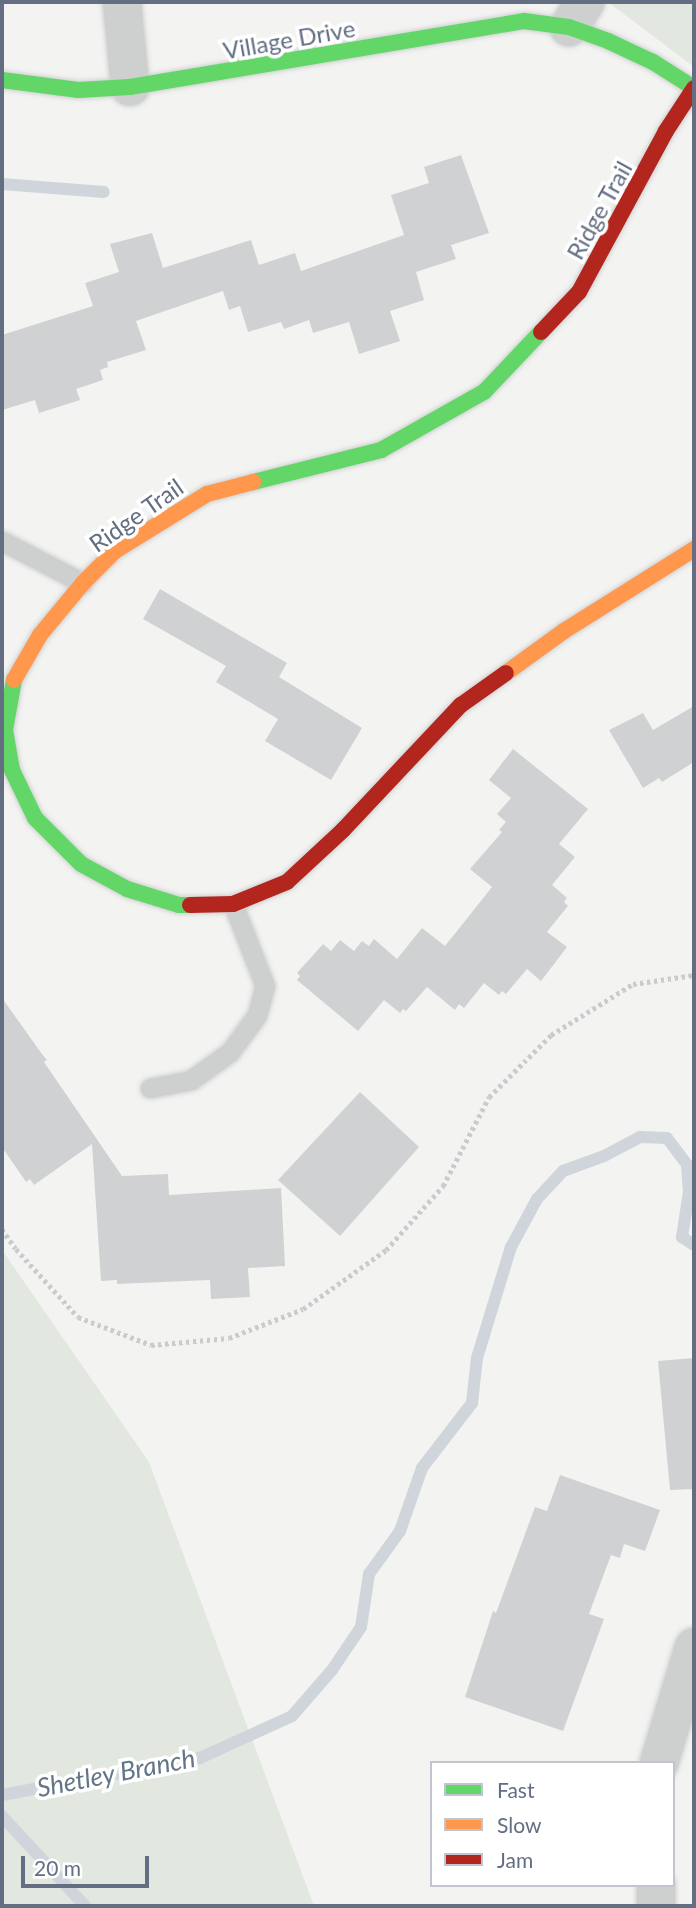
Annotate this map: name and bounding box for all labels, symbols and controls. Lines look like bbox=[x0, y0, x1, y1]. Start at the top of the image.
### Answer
street label: Village Drive bbox=[221, 13, 357, 65]
street label: Ridge Trail bbox=[560, 156, 638, 264]
street label: Ridge Trail bbox=[83, 472, 189, 558]
water label: Shetley Branch bbox=[34, 1742, 198, 1804]
legend bbox=[430, 1761, 675, 1887]
text: Fast bbox=[497, 1777, 534, 1802]
text: Slow bbox=[497, 1812, 541, 1837]
scale bar bbox=[24, 1842, 152, 1886]
text: Jam bbox=[497, 1847, 533, 1872]
text: 20 m bbox=[34, 1855, 81, 1880]

